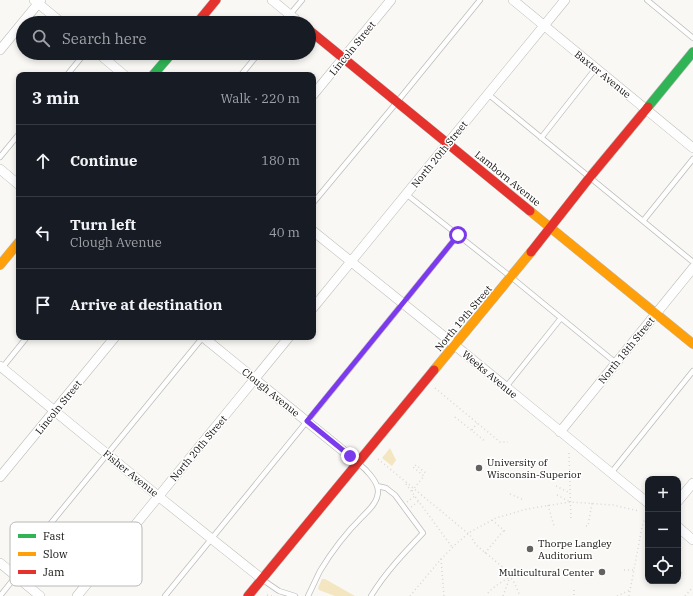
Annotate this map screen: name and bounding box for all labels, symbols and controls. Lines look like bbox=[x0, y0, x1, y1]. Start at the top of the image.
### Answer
search box bbox=[16, 16, 316, 60]
street label: Lincoln Street bbox=[327, 18, 378, 78]
icon: search bbox=[30, 27, 52, 49]
text: Search here bbox=[62, 29, 147, 48]
street label: Baxter Avenue bbox=[572, 48, 633, 101]
text: 3 min bbox=[32, 87, 80, 109]
text: Walk · 220 m bbox=[221, 90, 300, 107]
street label: North 20th Street bbox=[408, 118, 471, 190]
street label: Lamborn Avenue bbox=[472, 148, 543, 209]
icon: ahead bbox=[32, 150, 54, 172]
text: Continue bbox=[70, 151, 137, 170]
text: 180 m bbox=[261, 152, 300, 169]
text: Turn left bbox=[70, 215, 136, 234]
icon: left bbox=[32, 222, 54, 244]
text: 40 m bbox=[269, 224, 300, 241]
route start bbox=[449, 226, 467, 244]
text: Clough Avenue bbox=[70, 234, 162, 251]
street label: North 19th Street bbox=[432, 282, 495, 354]
icon: arrive bbox=[32, 294, 54, 316]
text: Arrive at destination bbox=[70, 295, 222, 314]
street label: North 18th Street bbox=[595, 314, 658, 386]
street label: Weeks Avenue bbox=[459, 348, 520, 401]
street label: Clough Avenue bbox=[239, 365, 302, 420]
street label: Lincoln Street bbox=[33, 377, 84, 437]
street label: North 20th Street bbox=[167, 412, 230, 484]
street label: Fisher Avenue bbox=[100, 447, 161, 500]
route end bbox=[341, 447, 359, 465]
place label: University of Wisconsin-Superior bbox=[487, 456, 582, 481]
marker: University of Wisconsin-Superior bbox=[474, 463, 484, 473]
map controls bbox=[645, 476, 681, 584]
button: + bbox=[645, 476, 681, 512]
button: − bbox=[645, 512, 681, 548]
legend bbox=[10, 522, 142, 586]
text: Fast bbox=[43, 529, 65, 543]
place label: Thorpe Langley Auditorium bbox=[538, 537, 612, 562]
marker: Thorpe Langley Auditorium bbox=[525, 544, 535, 554]
text: Slow bbox=[43, 547, 68, 561]
button: locate bbox=[645, 548, 681, 584]
text: Jam bbox=[43, 565, 65, 579]
place label: Multicultural Center bbox=[499, 566, 595, 579]
marker: Multicultural Center bbox=[597, 567, 607, 577]

